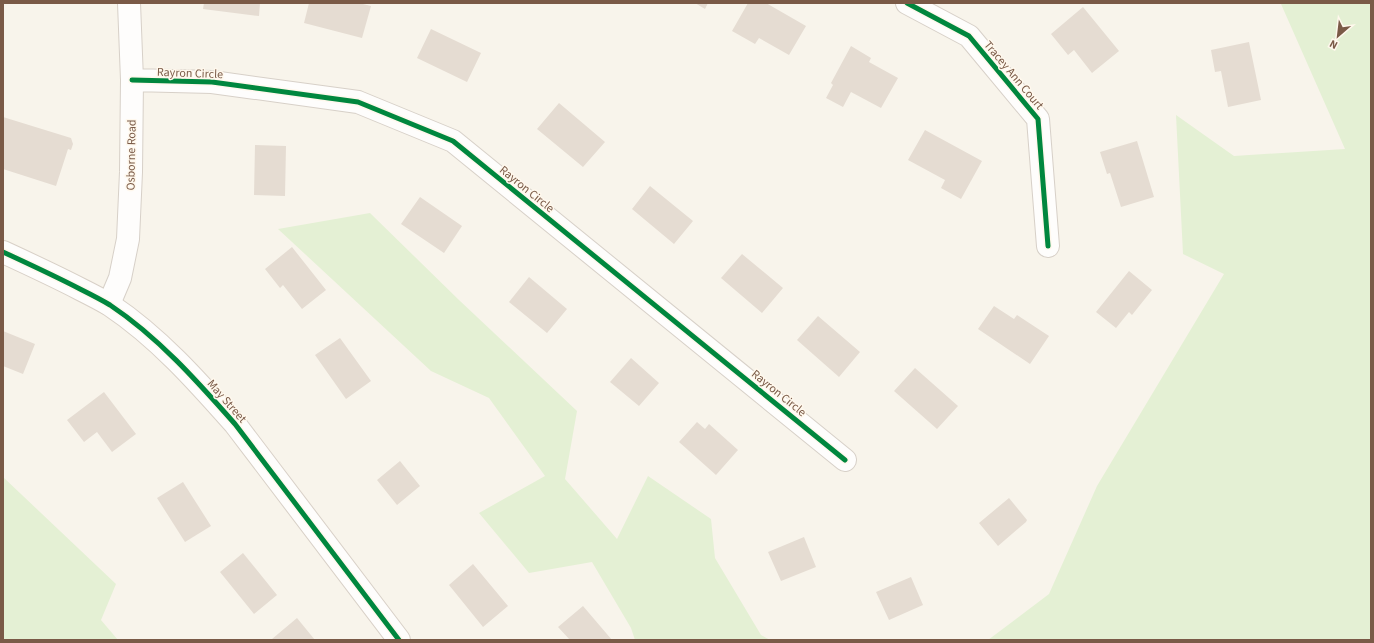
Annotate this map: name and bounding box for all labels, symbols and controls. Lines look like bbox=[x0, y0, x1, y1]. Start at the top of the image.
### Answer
north arrow bbox=[1318, 16, 1358, 56]
text: N bbox=[1327, 36, 1340, 53]
street label: Tracey Ann Court bbox=[980, 37, 1048, 113]
street label: Rayron Circle bbox=[157, 64, 223, 83]
street label: Osborne Road bbox=[122, 119, 141, 191]
street label: Rayron Circle bbox=[496, 162, 558, 217]
street label: Rayron Circle bbox=[748, 366, 810, 421]
street label: May Street bbox=[203, 376, 250, 427]

